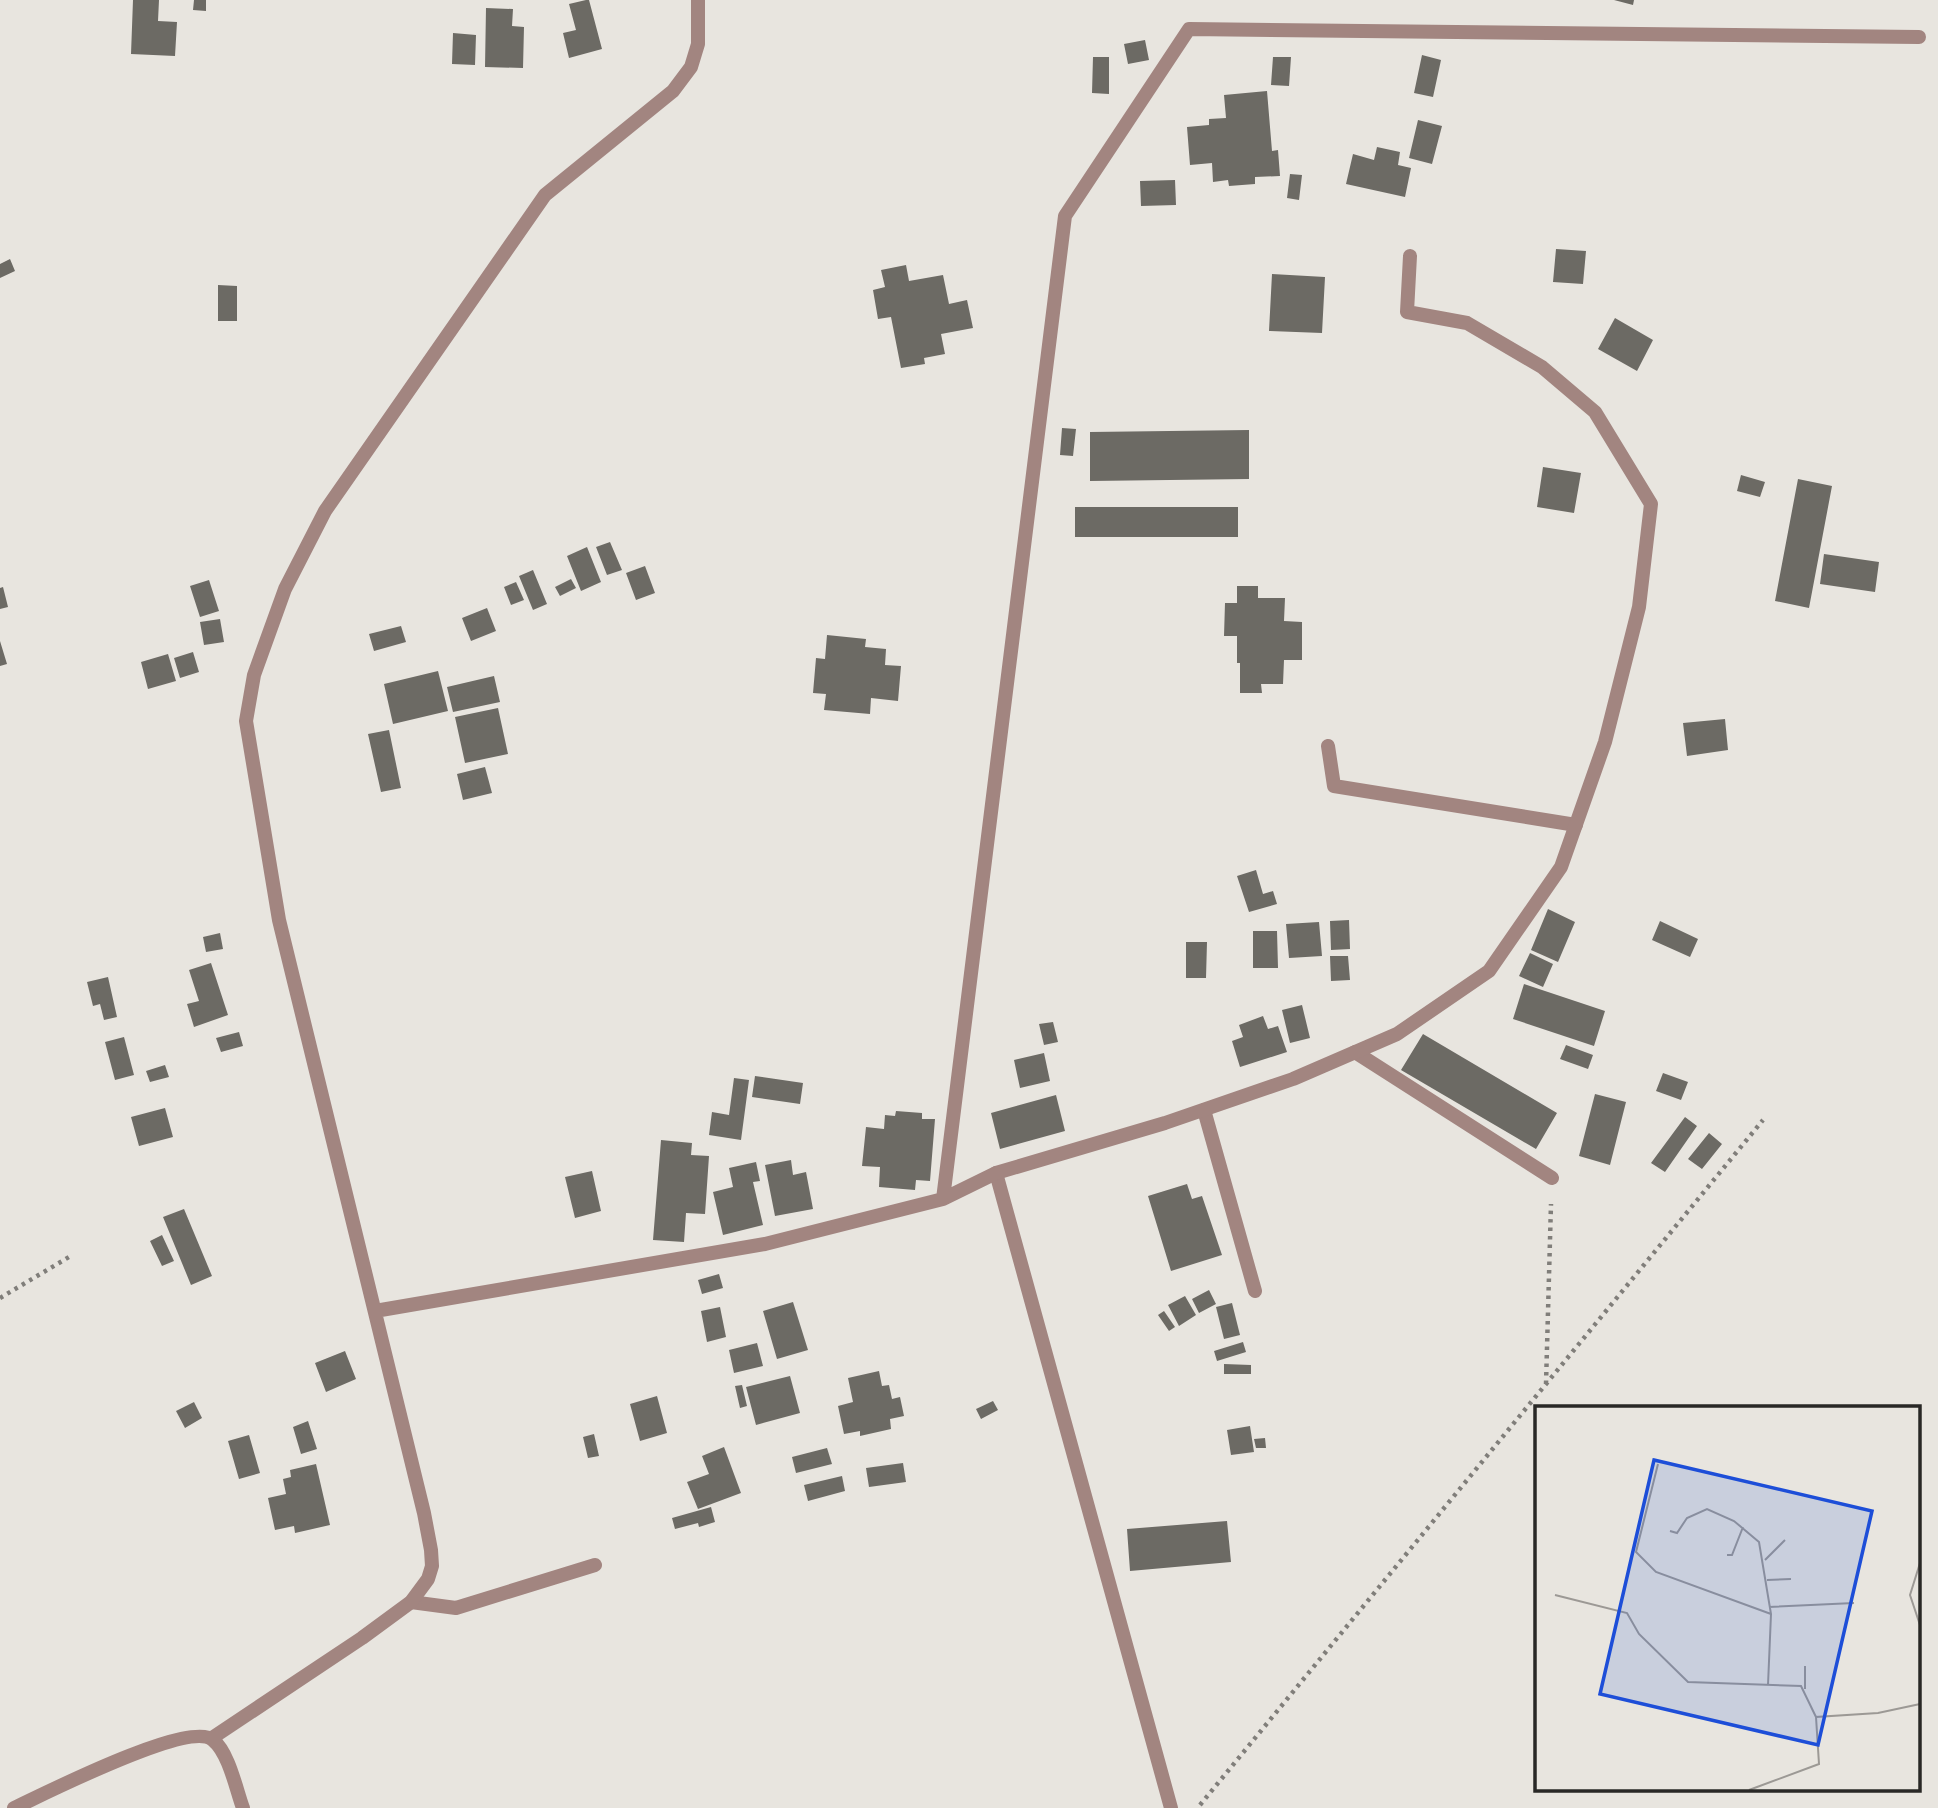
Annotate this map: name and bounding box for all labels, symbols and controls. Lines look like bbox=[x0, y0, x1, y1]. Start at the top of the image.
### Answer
inset map bbox=[1535, 1406, 1920, 1790]

